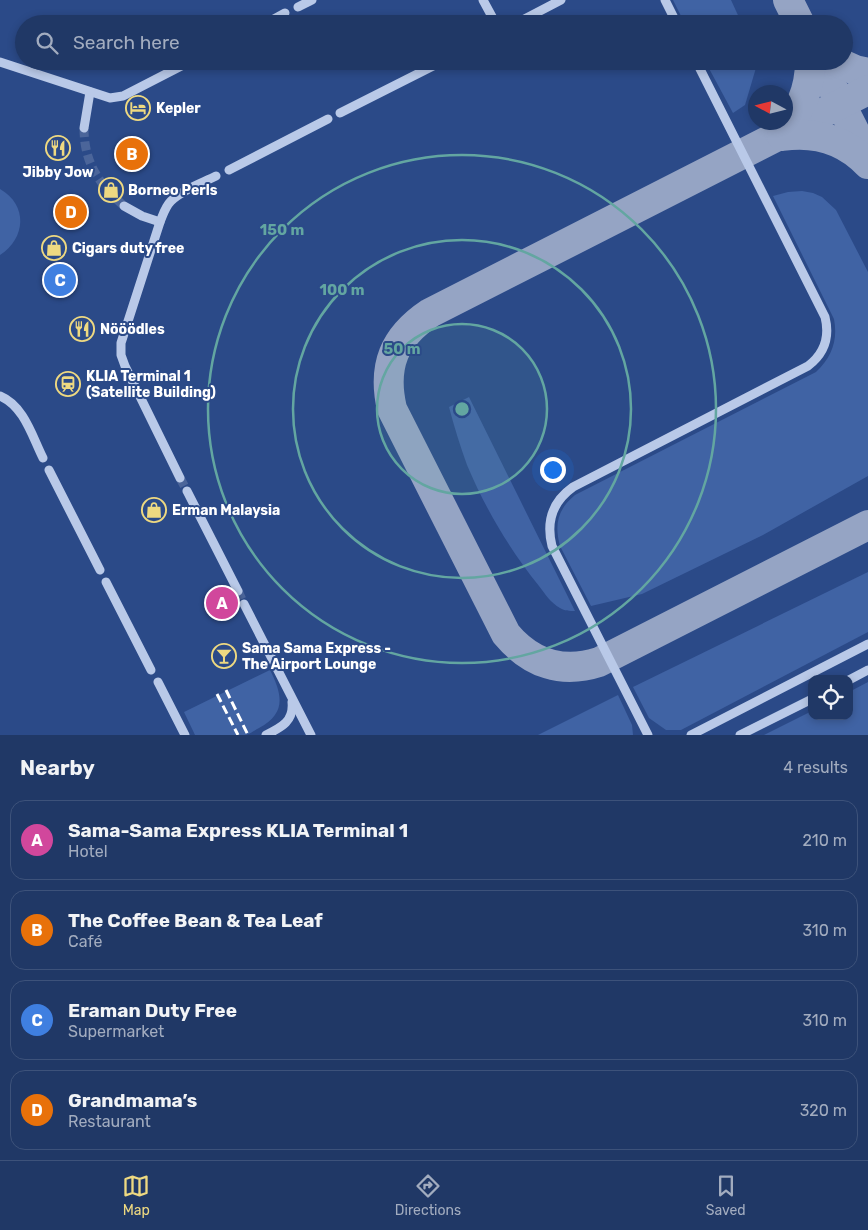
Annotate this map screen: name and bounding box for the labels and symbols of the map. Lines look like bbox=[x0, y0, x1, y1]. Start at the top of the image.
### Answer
north arrow bbox=[748, 85, 793, 130]
hotel icon: Kepler bbox=[125, 95, 151, 121]
place label: Kepler bbox=[156, 100, 201, 117]
restaurant icon: Jibby Jow bbox=[45, 135, 71, 161]
pin: B bbox=[116, 135, 148, 173]
place label: Jibby Jow bbox=[22, 164, 94, 181]
shop icon: Borneo Perls bbox=[98, 177, 124, 203]
place label: Borneo Perls bbox=[128, 182, 218, 199]
pin: D bbox=[55, 193, 87, 231]
text: 150 m bbox=[260, 221, 304, 239]
shop icon: Cigars duty free bbox=[41, 235, 67, 261]
place label: Cigars duty free bbox=[72, 240, 184, 257]
pin: C bbox=[44, 261, 76, 299]
text: 100 m bbox=[320, 281, 364, 299]
restaurant icon: Nööödles bbox=[69, 316, 95, 342]
place label: Nööödles bbox=[100, 321, 165, 338]
text: 50 m bbox=[384, 340, 420, 358]
place label: KLIA Terminal 1 (Satellite Building) bbox=[86, 368, 216, 401]
station icon: KLIA Terminal 1 (Satellite Building) bbox=[55, 371, 81, 397]
centre of rings bbox=[453, 400, 471, 418]
your location bbox=[540, 457, 566, 483]
shop icon: Erman Malaysia bbox=[141, 497, 167, 523]
place label: Erman Malaysia bbox=[172, 502, 280, 519]
pin: A bbox=[206, 584, 238, 622]
place label: Sama Sama Express - The Airport Lounge bbox=[242, 640, 391, 673]
bar icon: Sama Sama Express - The Airport Lounge bbox=[211, 643, 237, 669]

